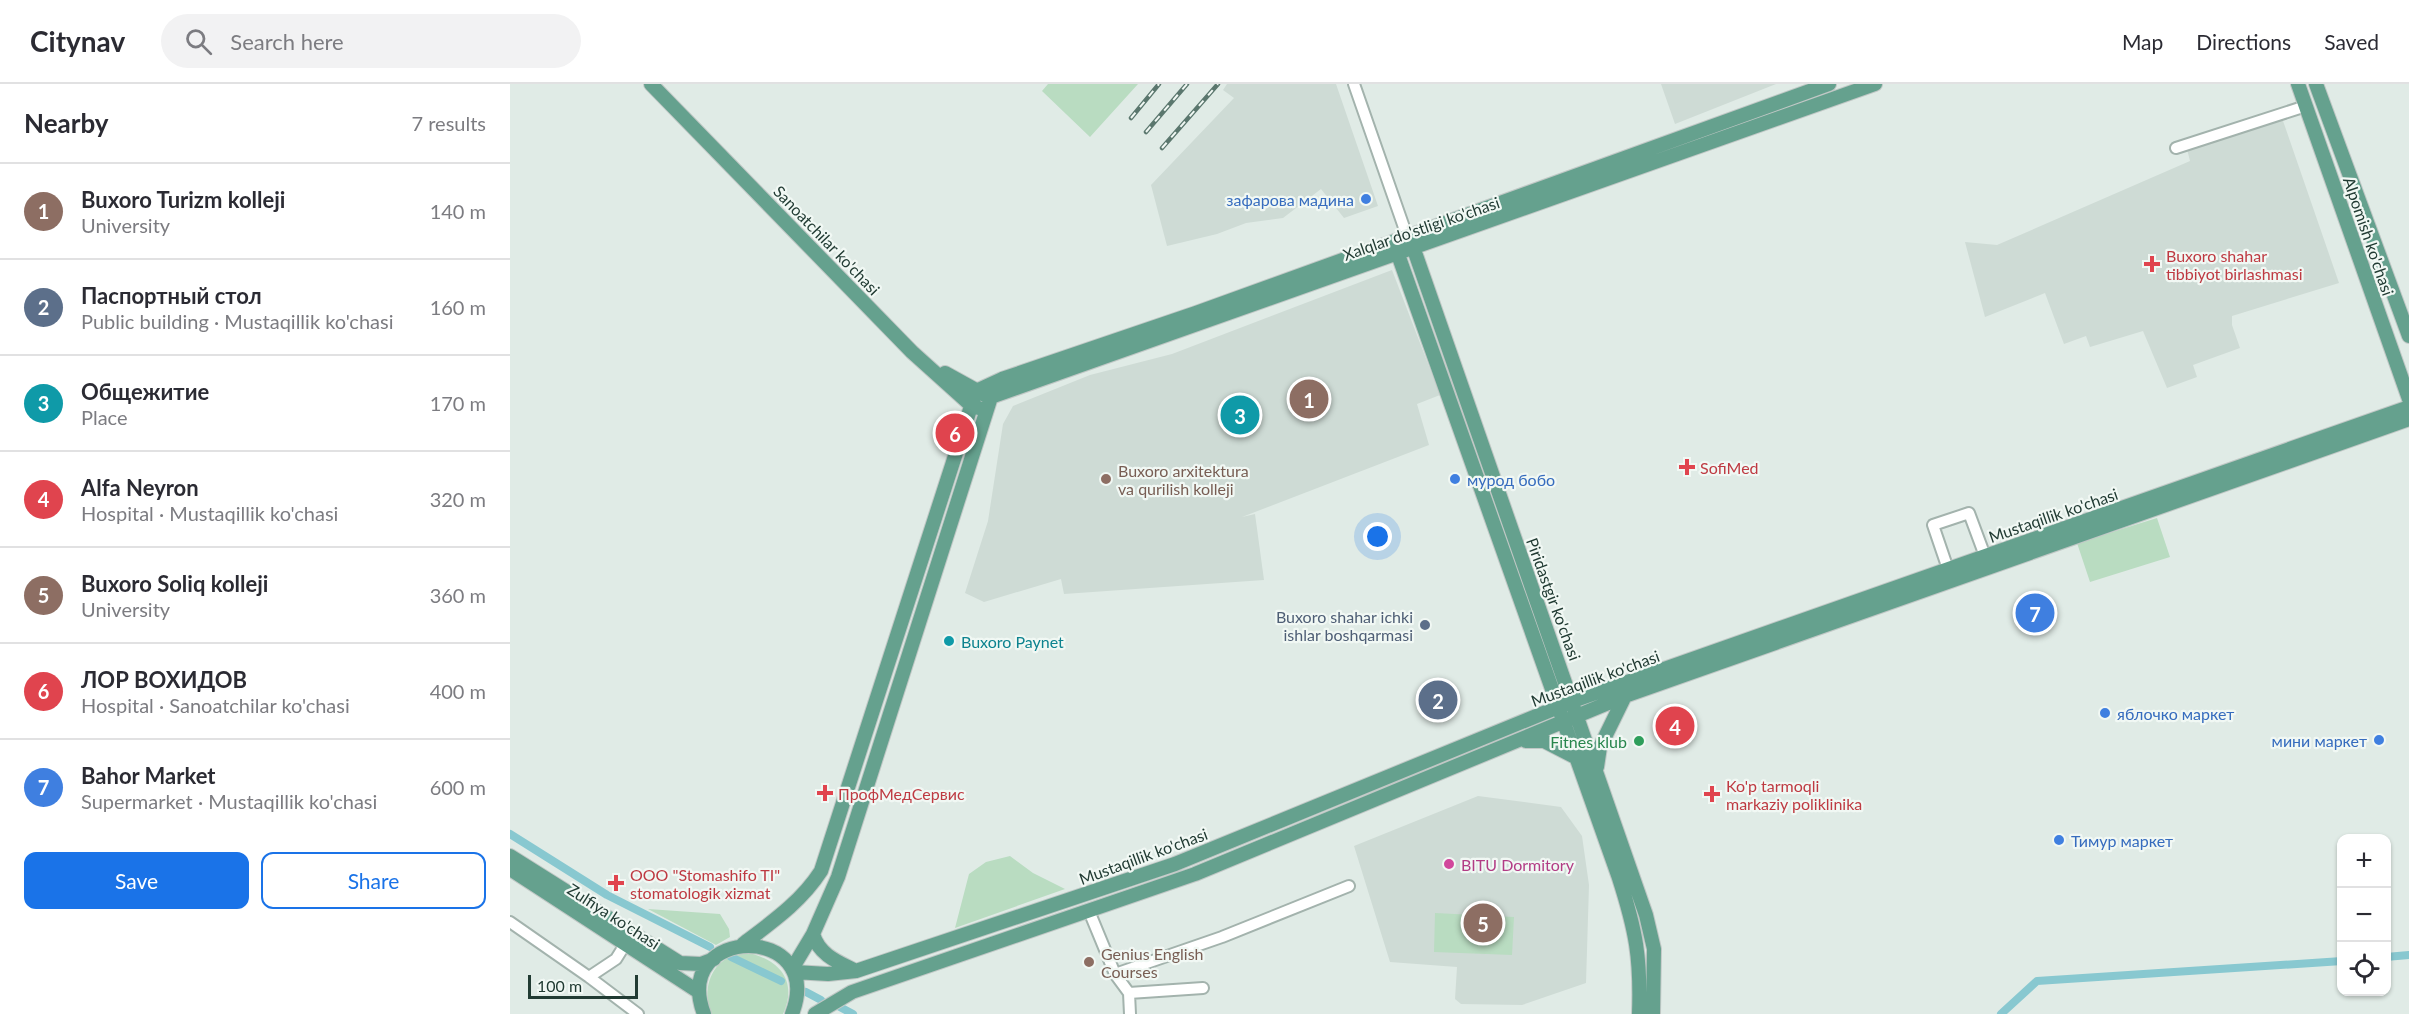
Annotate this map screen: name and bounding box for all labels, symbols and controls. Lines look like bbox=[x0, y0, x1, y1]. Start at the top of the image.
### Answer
search box bbox=[161, 14, 581, 68]
text: Citynav bbox=[30, 24, 125, 58]
icon: search bbox=[182, 25, 215, 58]
text: Search here bbox=[230, 28, 344, 55]
text: Map bbox=[2122, 29, 2163, 54]
text: Directions bbox=[2196, 29, 2291, 54]
text: Saved bbox=[2324, 29, 2379, 54]
text: Nearby bbox=[24, 107, 109, 139]
text: 7 results bbox=[411, 111, 486, 135]
street label: Alpomish ko'chasi bbox=[2340, 174, 2398, 298]
street label: Sanoatchilar ko'chasi bbox=[770, 181, 884, 299]
text: Buxoro Turizm kolleji bbox=[81, 186, 285, 213]
place label: зафарова мадина bbox=[1226, 190, 1354, 209]
street label: Xalqlar do'stligi ko'chasi bbox=[1340, 192, 1502, 264]
marker: зафарова мадина bbox=[1359, 192, 1373, 206]
text: 1 bbox=[38, 199, 49, 223]
text: 140 m bbox=[430, 199, 486, 223]
text: University bbox=[81, 213, 170, 237]
place label: Buxoro shahar tibbiyot birlashmasi bbox=[2166, 246, 2303, 283]
marker: Buxoro shahar tibbiyot birlashmasi bbox=[2143, 255, 2161, 273]
text: Паспортный стол bbox=[81, 282, 262, 309]
text: 2 bbox=[38, 295, 49, 319]
text: 160 m bbox=[430, 295, 486, 319]
text: Public building · Mustaqillik ko'chasi bbox=[81, 309, 393, 333]
pin: 1 bbox=[1290, 376, 1328, 422]
text: Общежитие bbox=[81, 378, 209, 405]
text: 3 bbox=[38, 391, 49, 415]
text: 170 m bbox=[430, 391, 486, 415]
pin: 3 bbox=[1220, 392, 1260, 438]
text: Place bbox=[81, 405, 128, 429]
pin: 6 bbox=[936, 410, 974, 456]
marker: SofiMed bbox=[1678, 458, 1696, 476]
place label: SofiMed bbox=[1700, 458, 1759, 477]
place label: Buxoro arxitektura va qurilish kolleji bbox=[1118, 461, 1249, 498]
place label: мурод бобо bbox=[1467, 470, 1555, 489]
marker: Buxoro arxitektura va qurilish kolleji bbox=[1099, 472, 1113, 486]
marker: мурод бобо bbox=[1448, 472, 1462, 486]
text: Alfa Neyron bbox=[81, 474, 199, 501]
street label: Mustaqillik ko'chasi bbox=[1986, 484, 2120, 546]
text: 4 bbox=[38, 487, 49, 511]
text: 320 m bbox=[430, 487, 486, 511]
text: Hospital · Mustaqillik ko'chasi bbox=[81, 501, 338, 525]
your location bbox=[1363, 522, 1392, 551]
street label: Piridastgir ko'chasi bbox=[1523, 535, 1585, 663]
text: Buxoro Soliq kolleji bbox=[81, 570, 268, 597]
text: 5 bbox=[38, 583, 49, 607]
text: 360 m bbox=[430, 583, 486, 607]
pin: 7 bbox=[2016, 590, 2054, 636]
text: University bbox=[81, 597, 170, 621]
place label: Buxoro shahar ichki ishlar boshqarmasi bbox=[1276, 607, 1413, 644]
marker: Buxoro shahar ichki ishlar boshqarmasi bbox=[1418, 618, 1432, 632]
place label: Buxoro Paynet bbox=[961, 632, 1064, 651]
marker: Buxoro Paynet bbox=[942, 634, 956, 648]
street label: Mustaqillik ko'chasi bbox=[1528, 646, 1662, 710]
text: ЛОР ВОХИДОВ bbox=[81, 666, 247, 693]
pin: 2 bbox=[1418, 678, 1458, 722]
text: 6 bbox=[38, 679, 49, 703]
text: 400 m bbox=[430, 679, 486, 703]
text: Hospital · Sanoatchilar ko'chasi bbox=[81, 693, 350, 717]
pin: 4 bbox=[1656, 704, 1694, 748]
place label: яблочко маркет bbox=[2117, 704, 2234, 723]
marker: яблочко маркет bbox=[2098, 706, 2112, 720]
place label: мини маркет bbox=[2272, 731, 2367, 750]
place label: Fitnes klub bbox=[1550, 732, 1627, 751]
marker: мини маркет bbox=[2372, 733, 2386, 747]
marker: Fitnes klub bbox=[1632, 734, 1646, 748]
text: Bahor Market bbox=[81, 762, 216, 789]
text: 7 bbox=[38, 775, 49, 799]
text: 600 m bbox=[430, 775, 486, 799]
place label: Ko'p tarmoqli markaziy poliklinika bbox=[1726, 776, 1862, 813]
marker: ПрофМедСервис bbox=[816, 784, 834, 802]
place label: ПрофМедСервис bbox=[838, 784, 965, 803]
marker: Ko'p tarmoqli markaziy poliklinika bbox=[1703, 785, 1721, 803]
text: Supermarket · Mustaqillik ko'chasi bbox=[81, 789, 377, 813]
street label: Mustaqillik ko'chasi bbox=[1076, 824, 1210, 888]
place label: Тимур маркет bbox=[2071, 831, 2173, 850]
marker: Тимур маркет bbox=[2052, 833, 2066, 847]
map controls bbox=[2337, 834, 2391, 996]
button: + bbox=[2337, 834, 2391, 888]
button: Save bbox=[24, 852, 249, 909]
button: Share bbox=[261, 852, 486, 909]
place label: BITU Dormitory bbox=[1461, 855, 1575, 874]
marker: BITU Dormitory bbox=[1442, 857, 1456, 871]
place label: OOO "Stomashifo TI" stomatologik xizmat bbox=[630, 865, 780, 902]
marker: OOO "Stomashifo TI" stomatologik xizmat bbox=[607, 874, 625, 892]
street label: Zulfiya ko'chasi bbox=[564, 879, 664, 953]
button: − bbox=[2337, 888, 2391, 942]
pin: 5 bbox=[1464, 900, 1502, 946]
button: locate bbox=[2337, 942, 2391, 996]
place label: Genius English Courses bbox=[1101, 944, 1204, 981]
marker: Genius English Courses bbox=[1082, 955, 1096, 969]
scale bar bbox=[528, 972, 638, 1000]
text: 100 m bbox=[537, 976, 582, 995]

